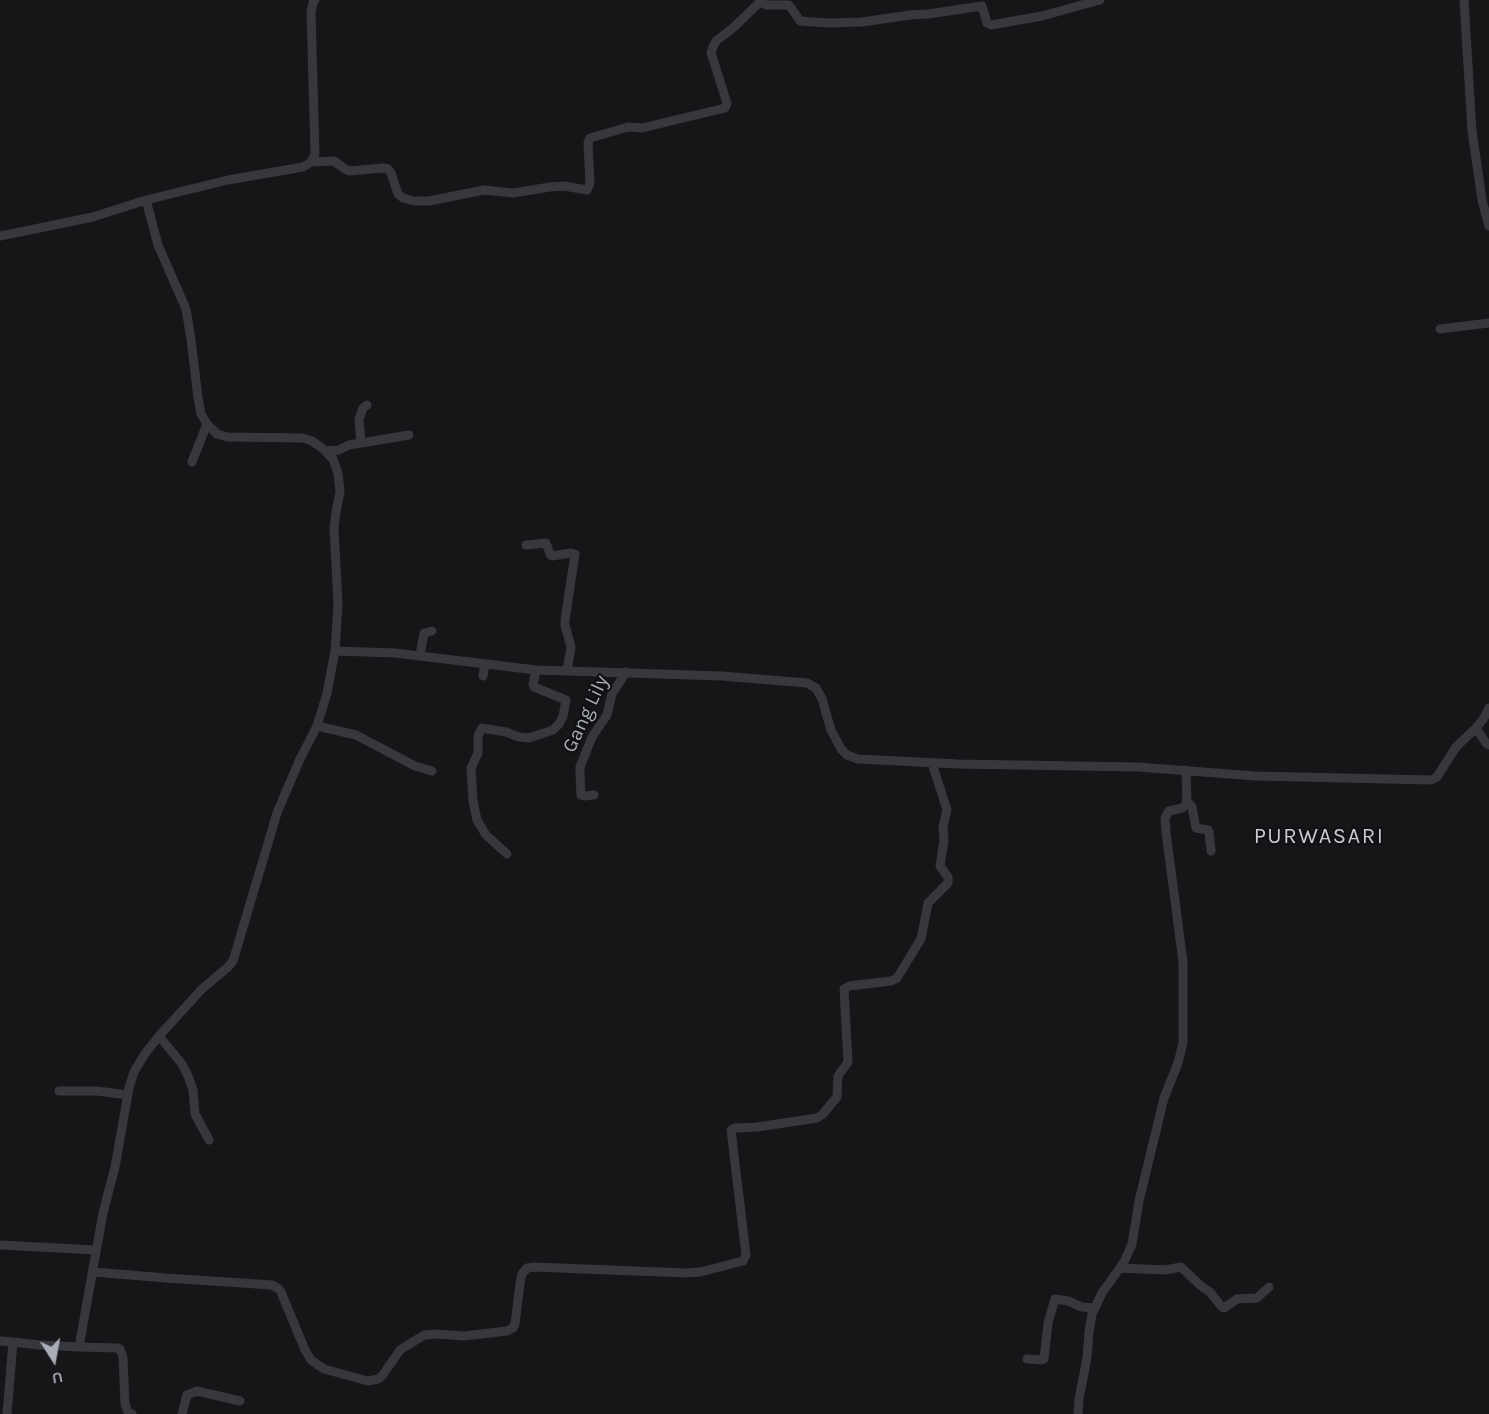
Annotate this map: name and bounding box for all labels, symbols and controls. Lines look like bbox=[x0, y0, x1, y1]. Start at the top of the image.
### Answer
street label: Gang Lily bbox=[558, 672, 614, 756]
district label: PURWASARI bbox=[1254, 824, 1384, 850]
north arrow bbox=[24, 1330, 84, 1390]
text: U bbox=[50, 1368, 65, 1389]

